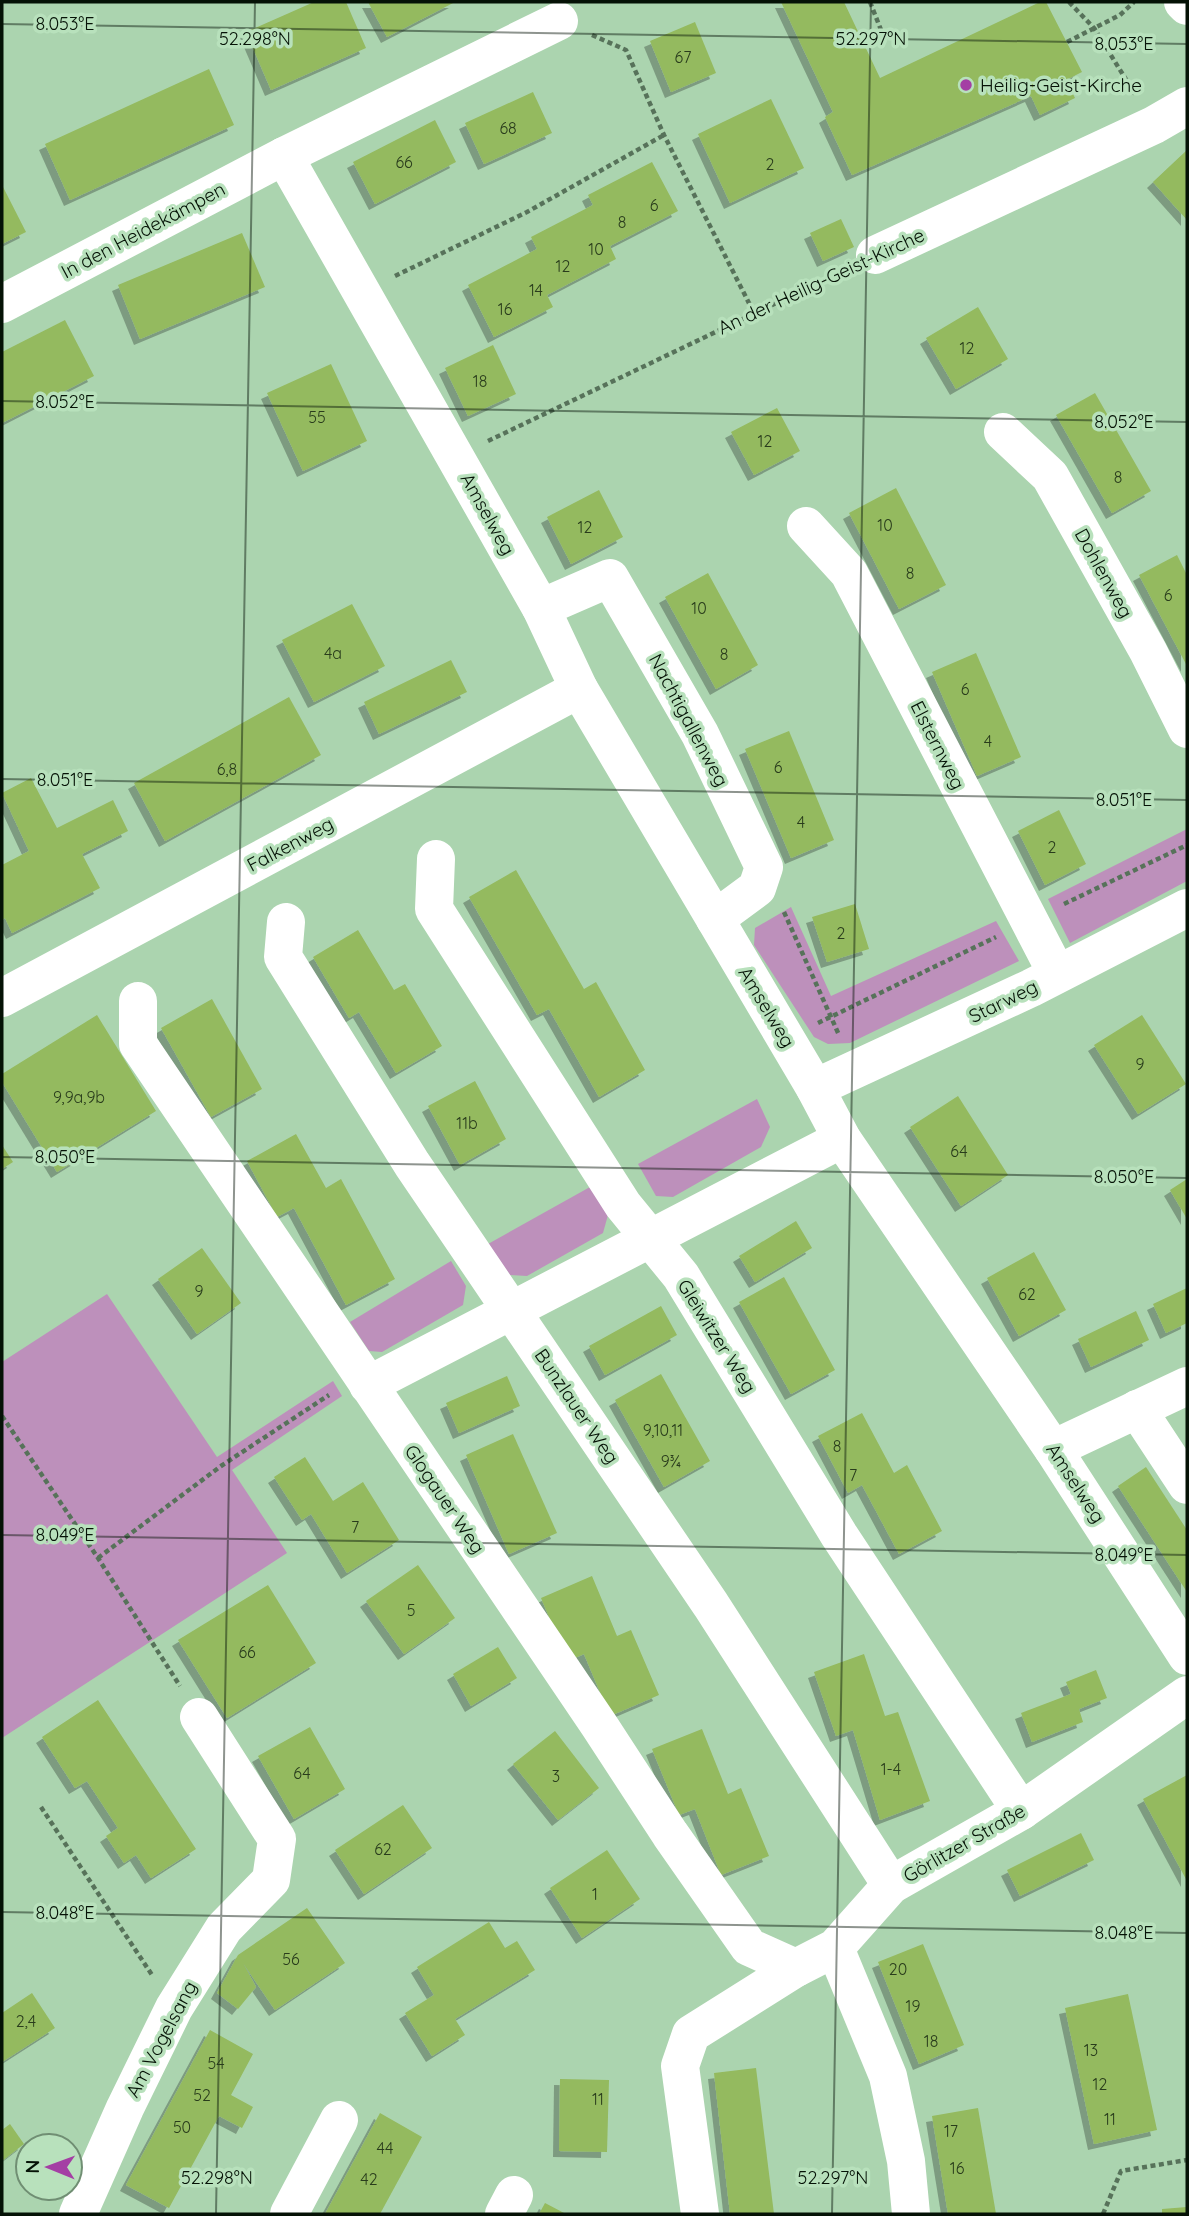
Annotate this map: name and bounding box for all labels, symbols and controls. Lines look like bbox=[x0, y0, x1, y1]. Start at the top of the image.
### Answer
text: 8.053°E bbox=[35, 12, 95, 35]
text: 52.298°N bbox=[219, 27, 291, 50]
text: 52.297°N bbox=[836, 27, 906, 50]
text: 8.053°E bbox=[1094, 32, 1154, 55]
house number: 67 bbox=[675, 47, 691, 67]
place label: Heilig-Geist-Kirche bbox=[980, 73, 1142, 97]
marker: Heilig-Geist-Kirche bbox=[958, 77, 974, 93]
house number: 68 bbox=[499, 118, 517, 138]
house number: 66 bbox=[395, 152, 413, 172]
house number: 2 bbox=[766, 154, 775, 174]
street label: In den Heidekämpen bbox=[57, 177, 229, 283]
house number: 6 bbox=[650, 195, 659, 215]
house number: 8 bbox=[618, 212, 626, 232]
street label: An der Heilig-Geist-Kirche bbox=[714, 223, 928, 339]
house number: 10 bbox=[588, 239, 604, 259]
house number: 12 bbox=[556, 256, 571, 276]
house number: 14 bbox=[529, 280, 543, 300]
house number: 16 bbox=[498, 299, 513, 319]
house number: 12 bbox=[960, 338, 975, 358]
house number: 18 bbox=[473, 371, 487, 391]
text: 8.052°E bbox=[35, 390, 95, 413]
house number: 55 bbox=[308, 407, 326, 427]
text: 8.052°E bbox=[1094, 410, 1154, 433]
house number: 12 bbox=[758, 431, 773, 451]
house number: 8 bbox=[1114, 467, 1122, 487]
street label: Amselweg bbox=[456, 469, 520, 559]
house number: 10 bbox=[877, 515, 893, 535]
house number: 12 bbox=[578, 517, 593, 537]
street label: Dohlenweg bbox=[1070, 524, 1138, 622]
house number: 8 bbox=[906, 563, 914, 583]
house number: 6 bbox=[1164, 585, 1173, 605]
house number: 10 bbox=[691, 598, 707, 618]
house number: 4a bbox=[324, 643, 342, 663]
house number: 8 bbox=[720, 644, 728, 664]
street label: Nachtigallenweg bbox=[644, 650, 734, 790]
house number: 6 bbox=[961, 679, 970, 699]
street label: Elsternweg bbox=[905, 697, 971, 793]
house number: 4 bbox=[984, 731, 992, 751]
house number: 6 bbox=[774, 757, 783, 777]
house number: 6,8 bbox=[217, 759, 237, 779]
text: 8.051°E bbox=[37, 768, 93, 791]
text: 8.051°E bbox=[1096, 788, 1152, 811]
street label: Falkenweg bbox=[243, 811, 337, 877]
house number: 4 bbox=[797, 812, 805, 832]
house number: 2 bbox=[1048, 837, 1057, 857]
house number: 2 bbox=[837, 923, 846, 943]
street label: Amselweg bbox=[734, 962, 800, 1052]
street label: Starweg bbox=[965, 974, 1041, 1028]
house number: 9 bbox=[1136, 1054, 1145, 1074]
house number: 9,9a,9b bbox=[53, 1087, 105, 1107]
house number: 11b bbox=[456, 1113, 478, 1133]
house number: 64 bbox=[950, 1141, 968, 1161]
text: 8.050°E bbox=[35, 1145, 95, 1168]
text: 8.050°E bbox=[1094, 1165, 1154, 1188]
street label: Gleiwitzer Weg bbox=[672, 1275, 762, 1397]
house number: 9 bbox=[195, 1281, 204, 1301]
house number: 62 bbox=[1018, 1284, 1036, 1304]
street label: Bunzlauer Weg bbox=[530, 1344, 624, 1468]
house number: 9,10,11 bbox=[643, 1420, 683, 1440]
house number: 8 bbox=[833, 1436, 841, 1456]
street label: Amselweg bbox=[1041, 1439, 1111, 1527]
street label: Glogauer Weg bbox=[400, 1440, 490, 1558]
house number: 9¾ bbox=[661, 1451, 682, 1471]
house number: 7 bbox=[849, 1465, 857, 1485]
house number: 7 bbox=[351, 1517, 359, 1537]
text: 8.049°E bbox=[35, 1523, 95, 1546]
text: 8.049°E bbox=[1094, 1543, 1154, 1566]
house number: 5 bbox=[407, 1600, 415, 1620]
house number: 66 bbox=[238, 1642, 256, 1662]
house number: 1-4 bbox=[881, 1759, 901, 1779]
house number: 64 bbox=[293, 1763, 311, 1783]
house number: 3 bbox=[552, 1766, 560, 1786]
street label: Görlitzer Straße bbox=[899, 1798, 1029, 1888]
house number: 62 bbox=[374, 1839, 392, 1859]
house number: 1 bbox=[592, 1884, 598, 1904]
text: 8.048°E bbox=[35, 1901, 95, 1924]
text: 8.048°E bbox=[1094, 1921, 1154, 1944]
house number: 56 bbox=[282, 1949, 300, 1969]
house number: 20 bbox=[889, 1959, 907, 1979]
street label: Am Vogelsang bbox=[120, 1977, 202, 2101]
house number: 19 bbox=[906, 1996, 920, 2016]
house number: 2,4 bbox=[16, 2011, 36, 2031]
house number: 18 bbox=[924, 2031, 938, 2051]
house number: 13 bbox=[1084, 2040, 1098, 2060]
house number: 54 bbox=[207, 2053, 225, 2073]
house number: 12 bbox=[1093, 2074, 1108, 2094]
house number: 52 bbox=[193, 2085, 211, 2105]
house number: 11 bbox=[592, 2089, 604, 2109]
house number: 11 bbox=[1104, 2109, 1116, 2129]
house number: 50 bbox=[173, 2117, 191, 2137]
house number: 17 bbox=[944, 2121, 958, 2141]
north arrow bbox=[14, 2132, 84, 2202]
house number: 44 bbox=[377, 2138, 393, 2158]
house number: 16 bbox=[950, 2158, 965, 2178]
text: N bbox=[20, 2160, 44, 2174]
text: 52.298°N bbox=[181, 2166, 253, 2189]
text: 52.297°N bbox=[798, 2166, 868, 2189]
house number: 42 bbox=[360, 2169, 378, 2189]

